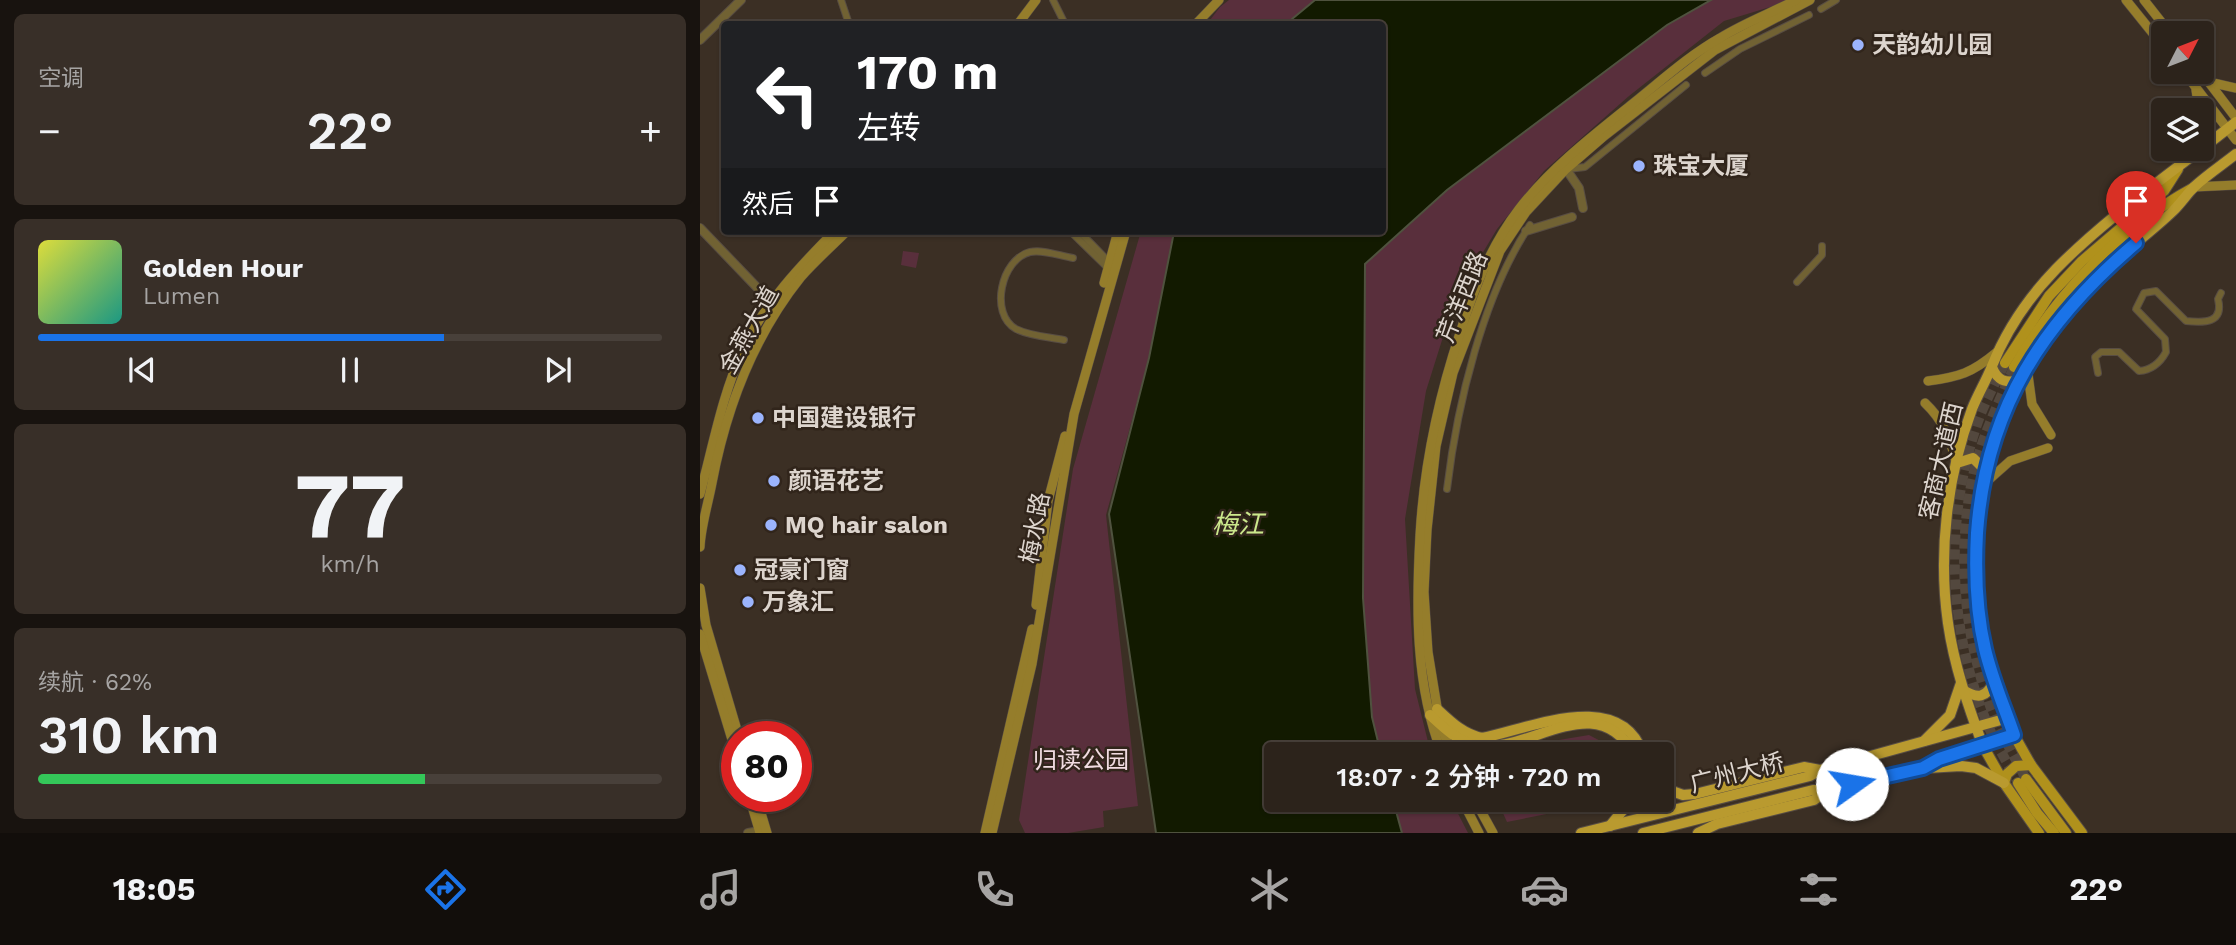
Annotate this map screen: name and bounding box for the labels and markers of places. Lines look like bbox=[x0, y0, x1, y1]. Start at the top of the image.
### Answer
place label: 天韵幼儿园 bbox=[1872, 31, 1992, 59]
marker: 天韵幼儿园 bbox=[1850, 37, 1866, 53]
place label: 珠宝大厦 bbox=[1653, 152, 1749, 180]
marker: 珠宝大厦 bbox=[1631, 158, 1647, 174]
pin bbox=[2106, 171, 2166, 243]
place label: 中国建设银行 bbox=[772, 404, 916, 432]
marker: 中国建设银行 bbox=[750, 410, 766, 426]
place label: 颜语花艺 bbox=[788, 467, 884, 495]
marker: 颜语花艺 bbox=[766, 473, 782, 489]
place label: MQ hair salon bbox=[785, 511, 948, 539]
marker: MQ hair salon bbox=[763, 517, 779, 533]
place label: 冠豪门窗 bbox=[754, 556, 850, 584]
marker: 冠豪门窗 bbox=[732, 562, 748, 578]
place label: 万象汇 bbox=[762, 588, 834, 616]
marker: 万象汇 bbox=[740, 594, 756, 610]

